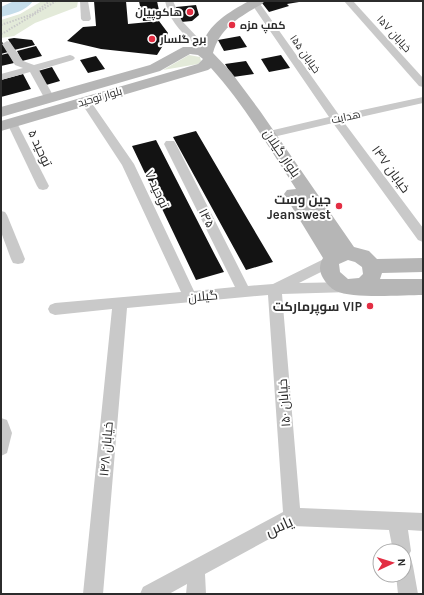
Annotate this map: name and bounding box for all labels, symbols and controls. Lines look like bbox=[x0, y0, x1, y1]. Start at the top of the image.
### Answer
place label: هاکوپیان bbox=[135, 6, 182, 21]
marker: هاکوپیان bbox=[185, 7, 195, 17]
street label: خیابان ۱۵۷ bbox=[374, 13, 414, 55]
place label: کمپ مزه bbox=[240, 19, 286, 34]
marker: کمپ مزه bbox=[227, 20, 237, 30]
street label: خیابان ۱۵۵ bbox=[287, 32, 323, 76]
place label: برج گلسار bbox=[159, 33, 206, 47]
marker: برج گلسار bbox=[147, 34, 157, 44]
street label: بلوار توحید bbox=[76, 84, 124, 110]
street label: هدایت bbox=[330, 108, 362, 126]
street label: بلوار گیلان bbox=[260, 126, 304, 180]
street label: توحید ۵ bbox=[25, 127, 55, 169]
street label: خیابان ۱۴۷ bbox=[369, 142, 413, 196]
street label: توحید ۷ bbox=[142, 168, 173, 211]
place label: جین وست Jeanswest bbox=[267, 192, 331, 222]
marker: جین وست Jeanswest bbox=[334, 201, 344, 211]
street label: ۱۴۵ bbox=[196, 206, 218, 230]
street label: گیلان bbox=[187, 287, 219, 305]
place label: سوپرمارکت VIP bbox=[273, 299, 362, 316]
marker: سوپرمارکت VIP bbox=[365, 301, 375, 311]
street label: خیابان ۱۵۰ bbox=[275, 378, 293, 428]
street label: خیابان ۱۴۸ bbox=[96, 421, 116, 477]
street label: یاس bbox=[262, 511, 297, 541]
north arrow bbox=[372, 543, 412, 583]
text: N bbox=[395, 558, 408, 567]

